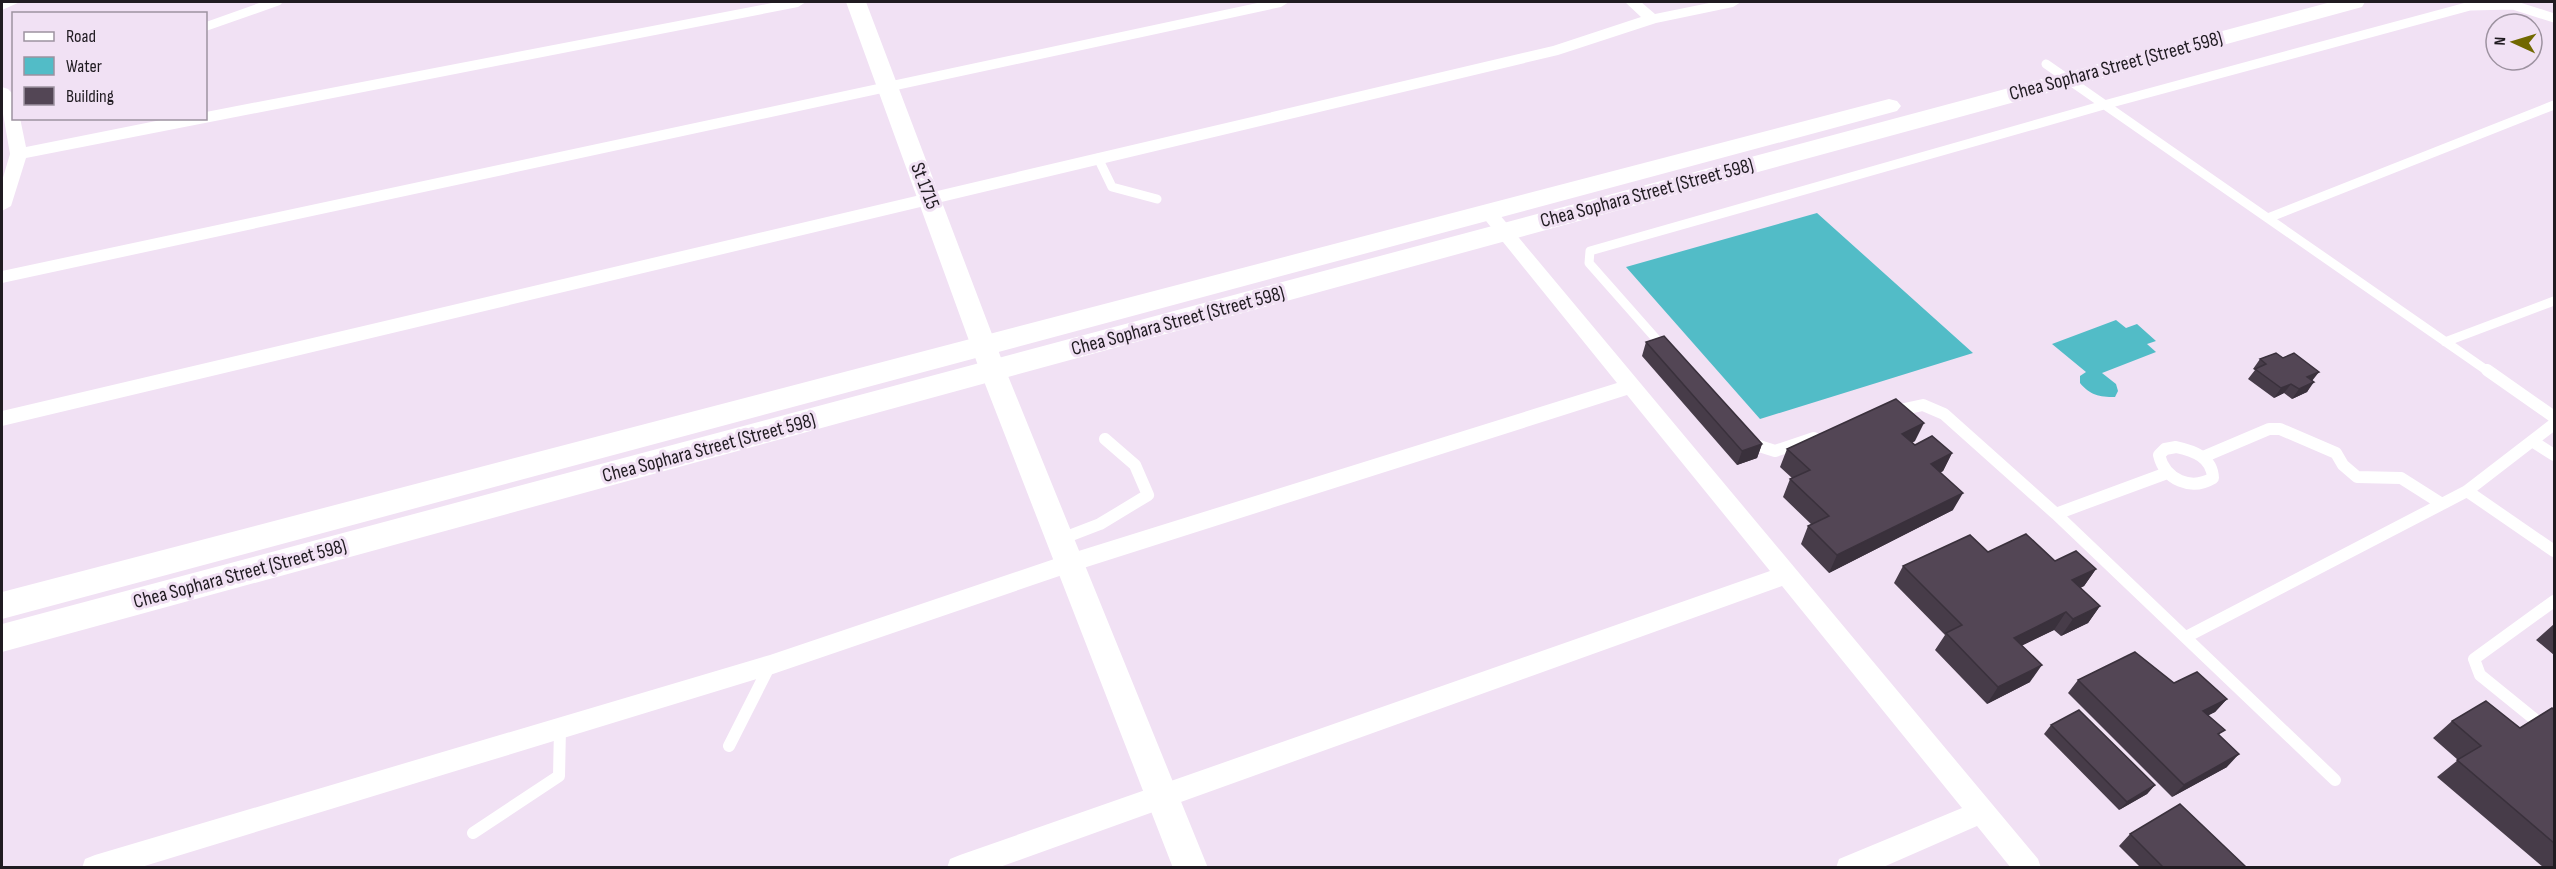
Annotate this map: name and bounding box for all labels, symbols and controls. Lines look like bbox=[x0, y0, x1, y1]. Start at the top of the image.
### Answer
legend bbox=[12, 12, 207, 120]
north arrow bbox=[2484, 12, 2544, 72]
text: Road bbox=[66, 26, 96, 47]
street label: Chea Sophara Street (Street 598) bbox=[2007, 26, 2225, 106]
text: N bbox=[2491, 36, 2510, 46]
text: Water bbox=[66, 56, 102, 77]
text: Building bbox=[66, 86, 114, 107]
street label: Chea Sophara Street (Street 598) bbox=[1538, 153, 1756, 233]
street label: St 1715 bbox=[905, 159, 945, 213]
street label: Chea Sophara Street (Street 598) bbox=[1069, 281, 1287, 361]
street label: Chea Sophara Street (Street 598) bbox=[600, 408, 818, 488]
street label: Chea Sophara Street (Street 598) bbox=[131, 534, 349, 614]

